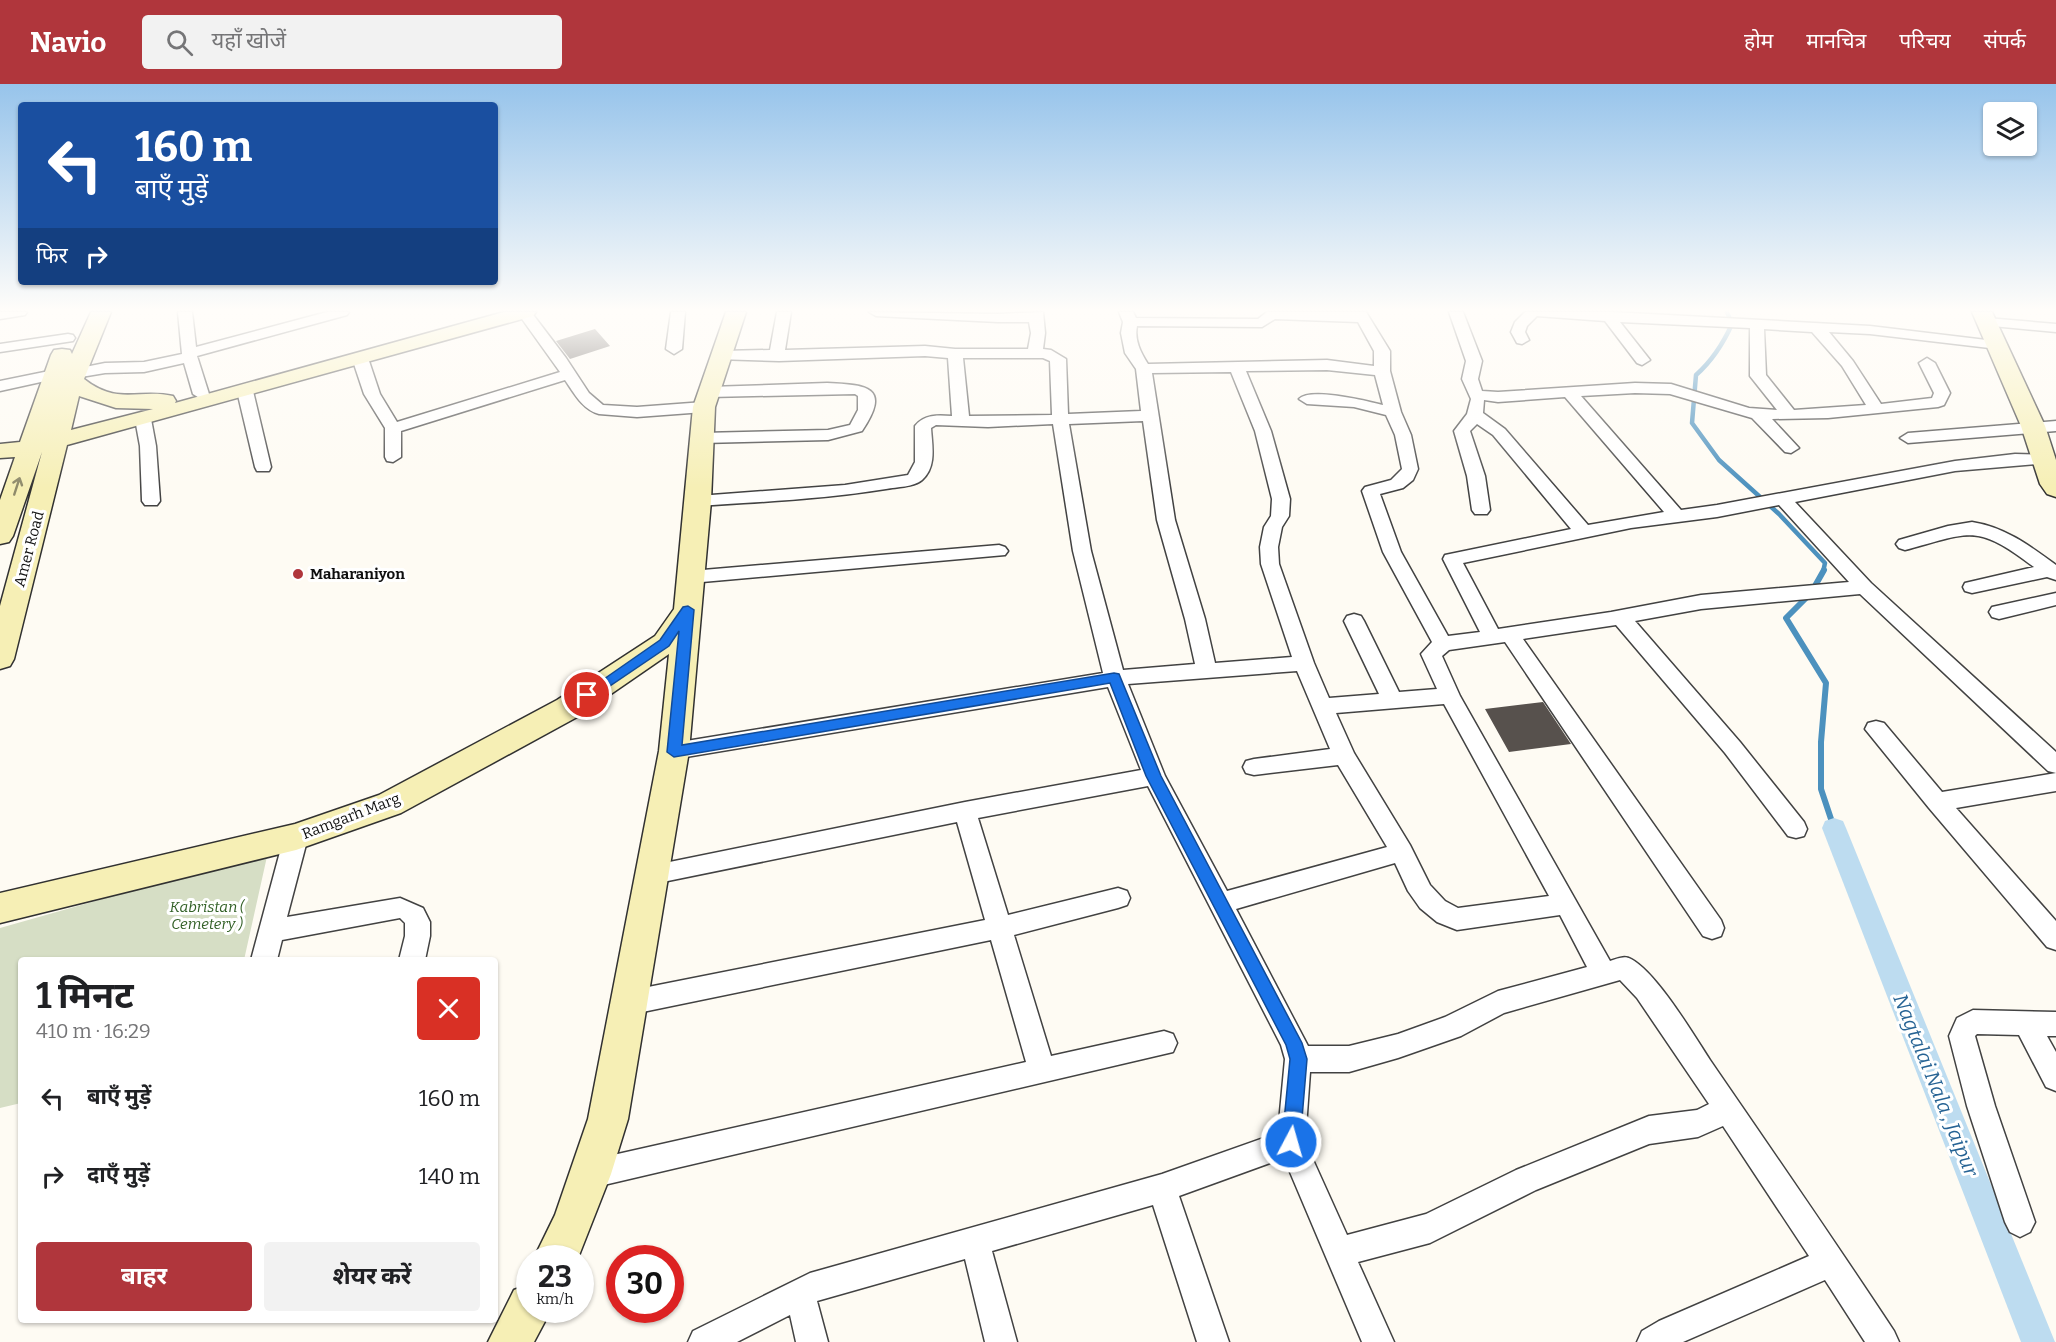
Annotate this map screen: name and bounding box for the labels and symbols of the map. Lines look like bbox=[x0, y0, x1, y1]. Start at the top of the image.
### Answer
one-way arrow bbox=[12, 477, 23, 496]
street label: Amer Road bbox=[10, 509, 48, 589]
place label: Maharaniyon bbox=[310, 565, 405, 583]
marker: Maharaniyon bbox=[291, 567, 305, 581]
pin bbox=[561, 669, 612, 720]
street label: Ramgarh Marg bbox=[300, 789, 402, 843]
park label: Kabristan ( Cemetery ) bbox=[169, 898, 246, 933]
water label: Nagtalai Nala , Jaipur bbox=[1888, 990, 1984, 1181]
position arrow bbox=[1259, 1110, 1323, 1174]
speed limit sign: 30 bbox=[606, 1245, 684, 1323]

